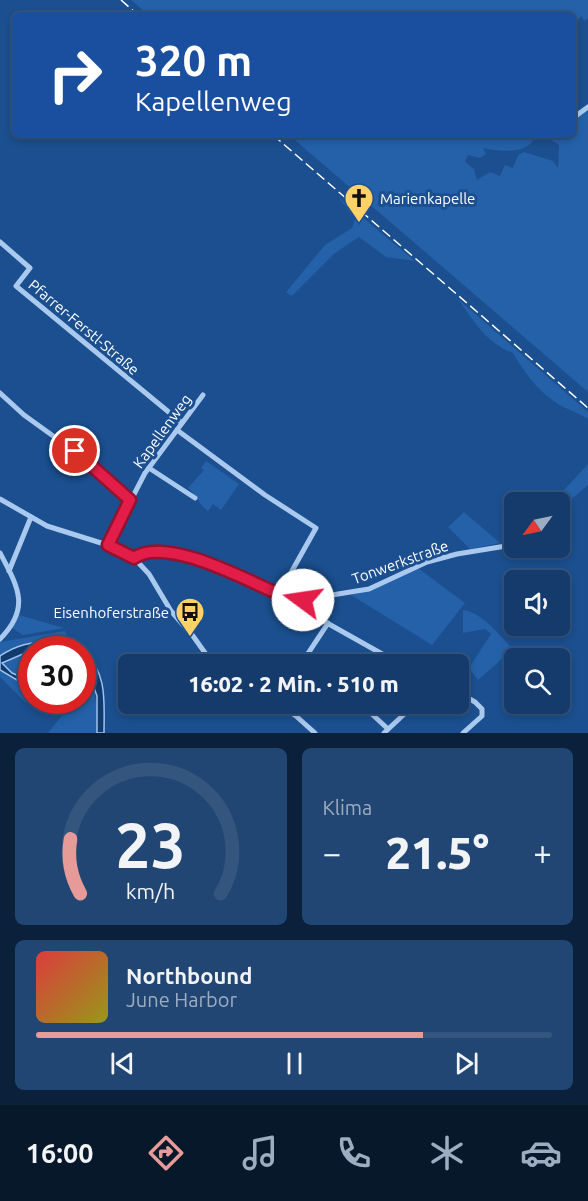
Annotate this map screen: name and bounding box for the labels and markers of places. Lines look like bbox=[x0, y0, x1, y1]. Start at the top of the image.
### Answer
church icon: Marienkapelle bbox=[343, 182, 375, 224]
place label: Marienkapelle bbox=[380, 190, 475, 207]
pin bbox=[49, 425, 100, 476]
bus stop icon: Eisenhoferstraße bbox=[174, 596, 206, 638]
place label: Eisenhoferstraße bbox=[53, 604, 169, 621]

